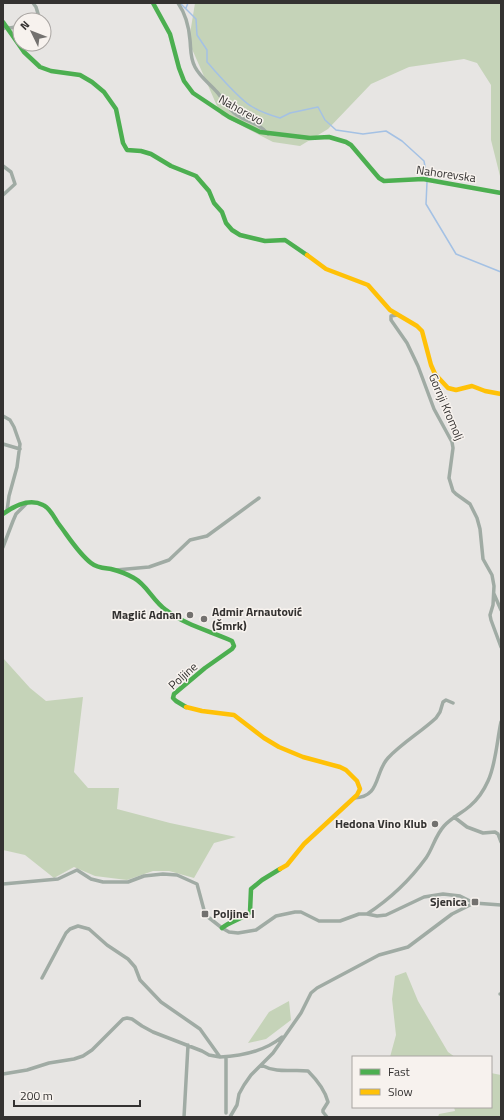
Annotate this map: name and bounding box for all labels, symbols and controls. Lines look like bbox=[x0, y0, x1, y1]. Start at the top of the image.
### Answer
north arrow bbox=[12, 12, 52, 52]
text: N bbox=[16, 17, 33, 33]
street label: Nahorevo bbox=[215, 89, 267, 130]
street label: Nahorevska bbox=[415, 160, 477, 187]
street label: Gornji Kromolj bbox=[424, 370, 469, 443]
place label: Admir Arnautović (Šmrk) bbox=[212, 602, 302, 635]
place label: Maglić Adnan bbox=[112, 605, 182, 624]
marker: Maglić Adnan bbox=[185, 610, 195, 620]
marker: Admir Arnautović (Šmrk) bbox=[199, 614, 209, 624]
street label: Poljine bbox=[164, 657, 202, 694]
place label: Hedona Vino Klub bbox=[335, 814, 427, 833]
marker: Hedona Vino Klub bbox=[430, 819, 440, 829]
place label: Sjenica bbox=[430, 892, 467, 911]
marker: Sjenica bbox=[470, 897, 480, 907]
place label: Poljine I bbox=[213, 904, 255, 923]
marker: Poljine I bbox=[200, 909, 210, 919]
legend bbox=[352, 1056, 492, 1108]
text: Fast bbox=[388, 1062, 411, 1081]
scale bar bbox=[14, 1082, 140, 1108]
text: Slow bbox=[388, 1082, 413, 1101]
text: 200 m bbox=[20, 1086, 53, 1105]

